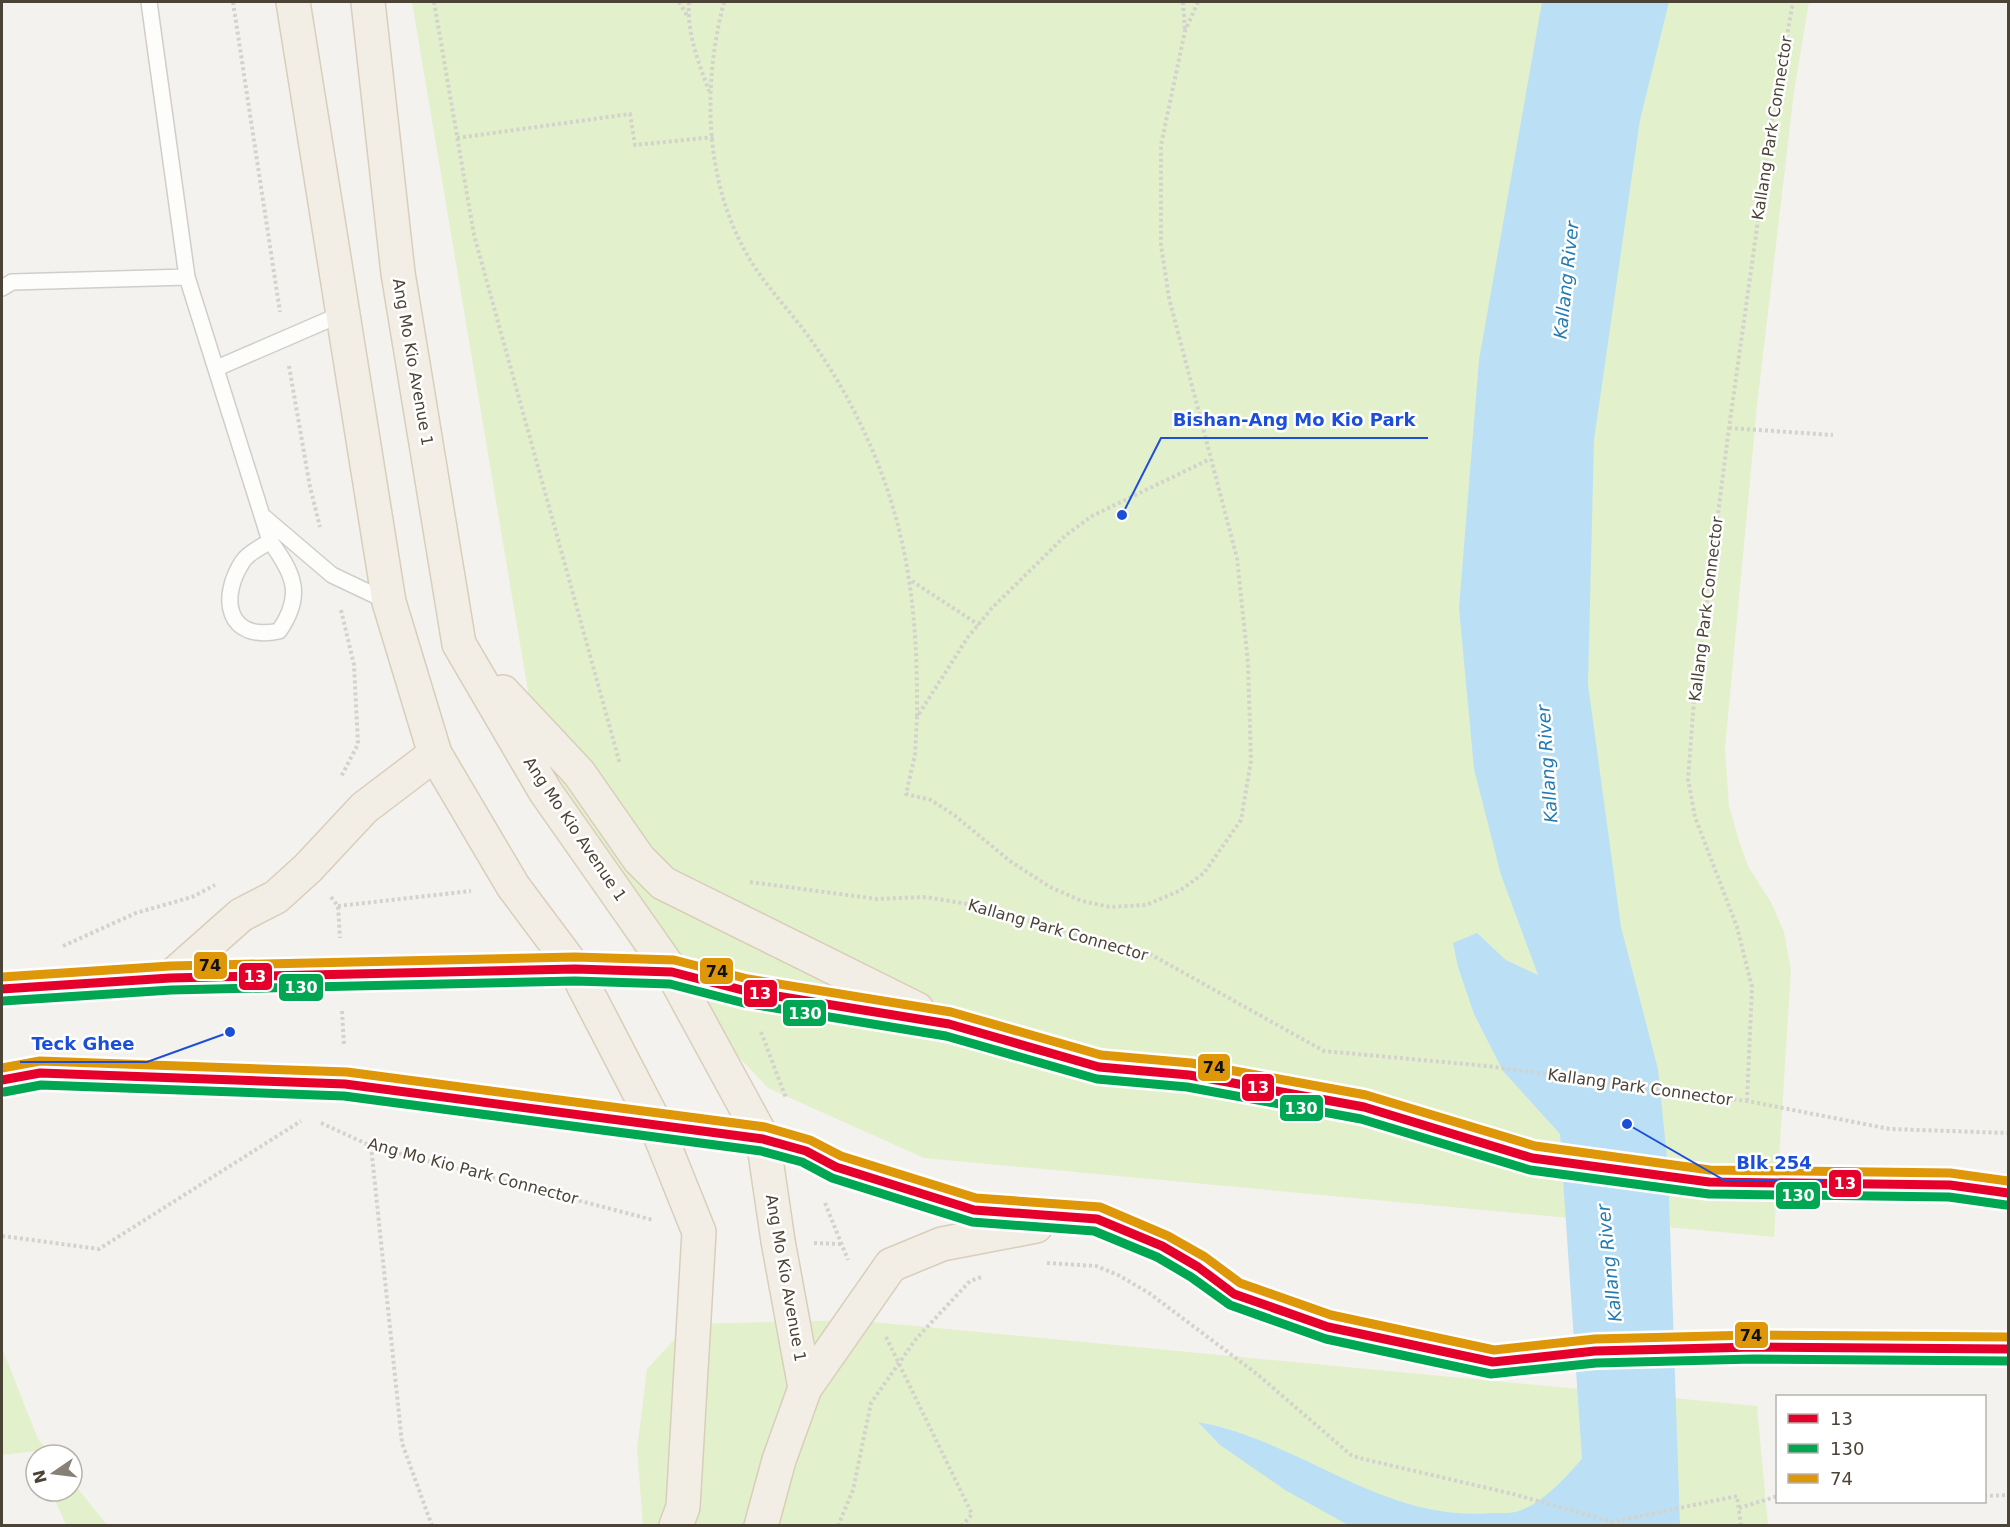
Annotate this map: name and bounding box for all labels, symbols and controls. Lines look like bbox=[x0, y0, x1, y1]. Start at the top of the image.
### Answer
street label: Kallang Park Connector bbox=[1748, 34, 1796, 221]
water label: Kallang River bbox=[1549, 218, 1583, 340]
street label: Ang Mo Kio Avenue 1 bbox=[389, 277, 437, 447]
callout: Bishan-Ang Mo Kio Park bbox=[1161, 402, 1428, 438]
text: Bishan-Ang Mo Kio Park bbox=[1173, 409, 1416, 430]
street label: Kallang Park Connector bbox=[1685, 515, 1727, 703]
water label: Kallang River bbox=[1532, 703, 1562, 824]
street label: Ang Mo Kio Avenue 1 bbox=[520, 753, 630, 905]
street label: Kallang Park Connector bbox=[966, 895, 1151, 965]
line badge: 74 bbox=[193, 951, 228, 980]
text: 74 bbox=[199, 956, 221, 975]
line badge: 74 bbox=[699, 957, 734, 985]
line badge: 13 bbox=[238, 962, 273, 991]
text: 74 bbox=[706, 962, 728, 981]
text: 13 bbox=[244, 967, 266, 986]
line badge: 130 bbox=[278, 973, 324, 1002]
text: 130 bbox=[284, 978, 318, 997]
line badge: 13 bbox=[743, 979, 778, 1008]
text: 13 bbox=[749, 984, 771, 1003]
line badge: 130 bbox=[782, 999, 827, 1027]
text: 130 bbox=[788, 1004, 822, 1023]
callout: Teck Ghee bbox=[20, 1026, 147, 1062]
text: Teck Ghee bbox=[31, 1033, 135, 1054]
line badge: 74 bbox=[1197, 1053, 1231, 1082]
text: 74 bbox=[1203, 1058, 1225, 1077]
street label: Kallang Park Connector bbox=[1546, 1065, 1734, 1109]
line badge: 13 bbox=[1241, 1073, 1275, 1102]
text: 13 bbox=[1247, 1078, 1269, 1097]
line badge: 130 bbox=[1279, 1094, 1324, 1122]
text: 130 bbox=[1284, 1099, 1318, 1118]
street label: Ang Mo Kio Park Connector bbox=[366, 1134, 581, 1208]
callout: Blk 254 bbox=[1724, 1144, 1823, 1180]
text: Blk 254 bbox=[1736, 1152, 1812, 1173]
line badge: 13 bbox=[1828, 1169, 1862, 1198]
text: 13 bbox=[1834, 1174, 1856, 1193]
line badge: 130 bbox=[1775, 1181, 1821, 1210]
text: 130 bbox=[1781, 1186, 1815, 1205]
street label: Ang Mo Kio Avenue 1 bbox=[762, 1193, 810, 1363]
water label: Kallang River bbox=[1592, 1201, 1626, 1323]
line badge: 74 bbox=[1734, 1321, 1769, 1349]
text: 74 bbox=[1740, 1326, 1762, 1345]
legend bbox=[1776, 1395, 1986, 1503]
text: 13 bbox=[1830, 1408, 1853, 1429]
text: 130 bbox=[1830, 1438, 1864, 1459]
north arrow bbox=[24, 1443, 84, 1503]
text: N bbox=[29, 1468, 51, 1485]
text: 74 bbox=[1830, 1468, 1853, 1489]

